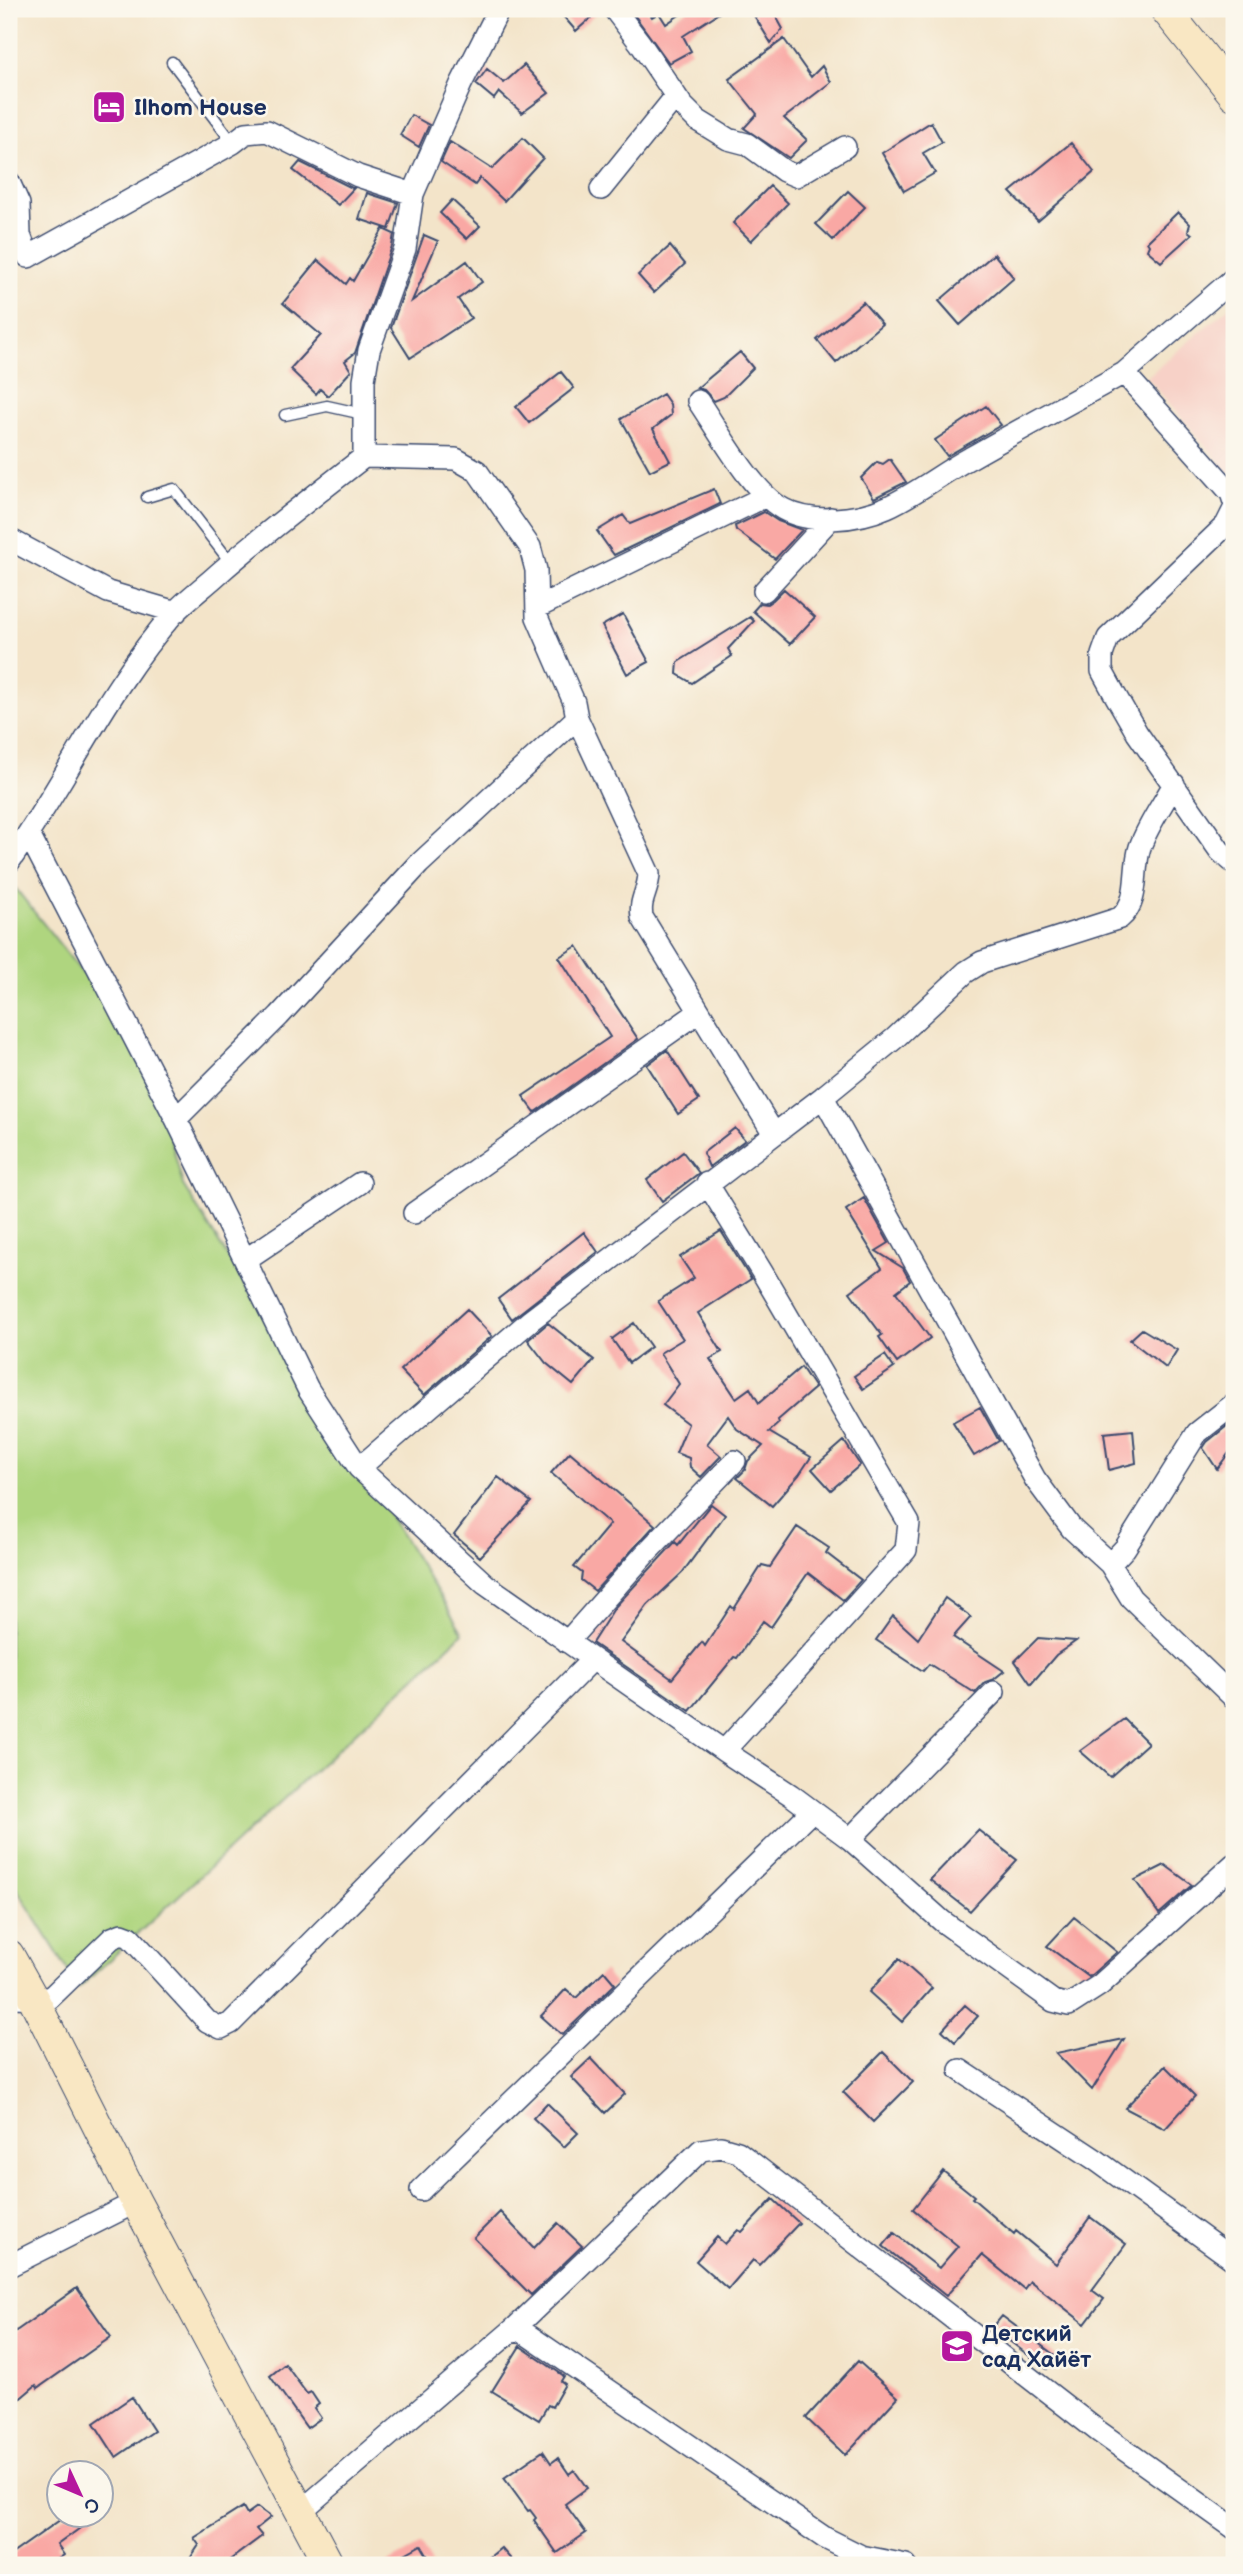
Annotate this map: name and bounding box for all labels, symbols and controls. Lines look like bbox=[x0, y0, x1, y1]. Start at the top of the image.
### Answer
hotel icon: Ilhom House bbox=[90, 88, 128, 126]
place label: Ilhom House bbox=[134, 94, 267, 122]
place label: Детский сад Хайёт bbox=[982, 2320, 1091, 2374]
school or university icon: Детский сад Хайёт bbox=[938, 2327, 976, 2365]
north arrow bbox=[46, 2458, 116, 2528]
text: С bbox=[78, 2492, 104, 2518]

